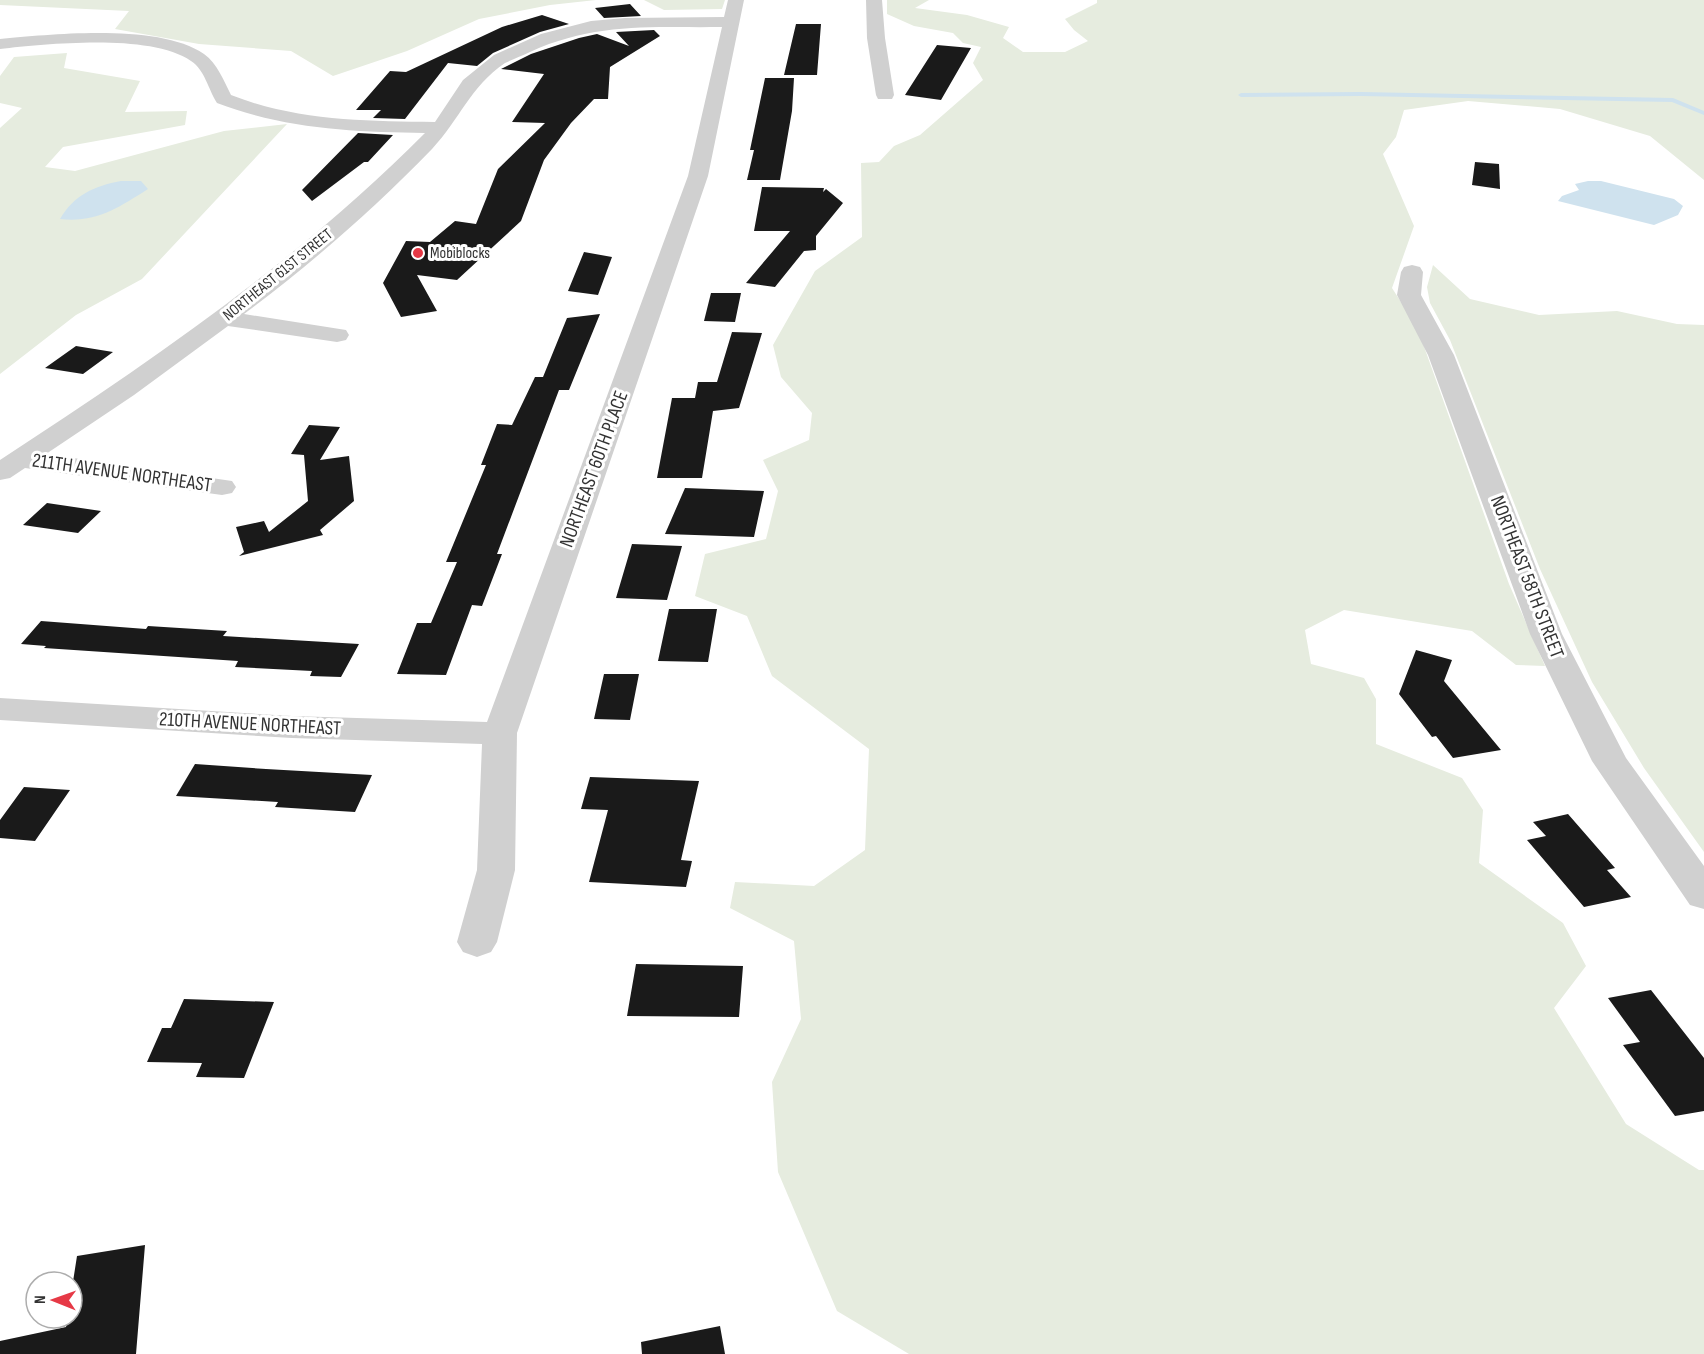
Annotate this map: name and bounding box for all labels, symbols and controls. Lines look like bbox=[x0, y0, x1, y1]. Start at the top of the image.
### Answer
street label: NORTHEAST 61ST STREET bbox=[219, 225, 337, 325]
place label: Mobiblocks bbox=[430, 244, 490, 263]
marker: Mobiblocks bbox=[411, 246, 425, 260]
street label: NORTHEAST 60TH PLACE bbox=[555, 388, 633, 550]
street label: 211TH AVENUE NORTHEAST bbox=[31, 449, 213, 497]
street label: NORTHEAST 58TH STREET bbox=[1485, 492, 1569, 662]
street label: 210TH AVENUE NORTHEAST bbox=[158, 707, 342, 741]
north arrow bbox=[24, 1270, 84, 1330]
text: N bbox=[31, 1295, 50, 1304]

